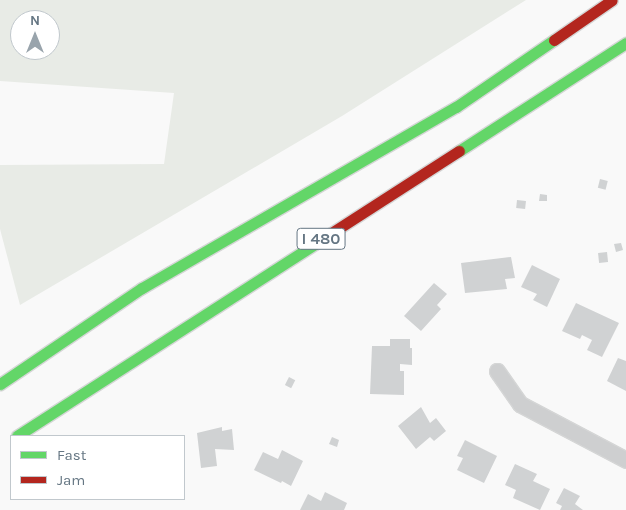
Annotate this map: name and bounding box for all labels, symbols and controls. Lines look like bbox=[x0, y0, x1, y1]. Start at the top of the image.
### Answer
north arrow bbox=[10, 10, 60, 60]
text: N bbox=[30, 12, 40, 29]
road number: I 480 bbox=[296, 225, 346, 252]
legend bbox=[10, 435, 185, 500]
text: Fast bbox=[57, 446, 86, 464]
text: Jam bbox=[57, 471, 85, 489]

